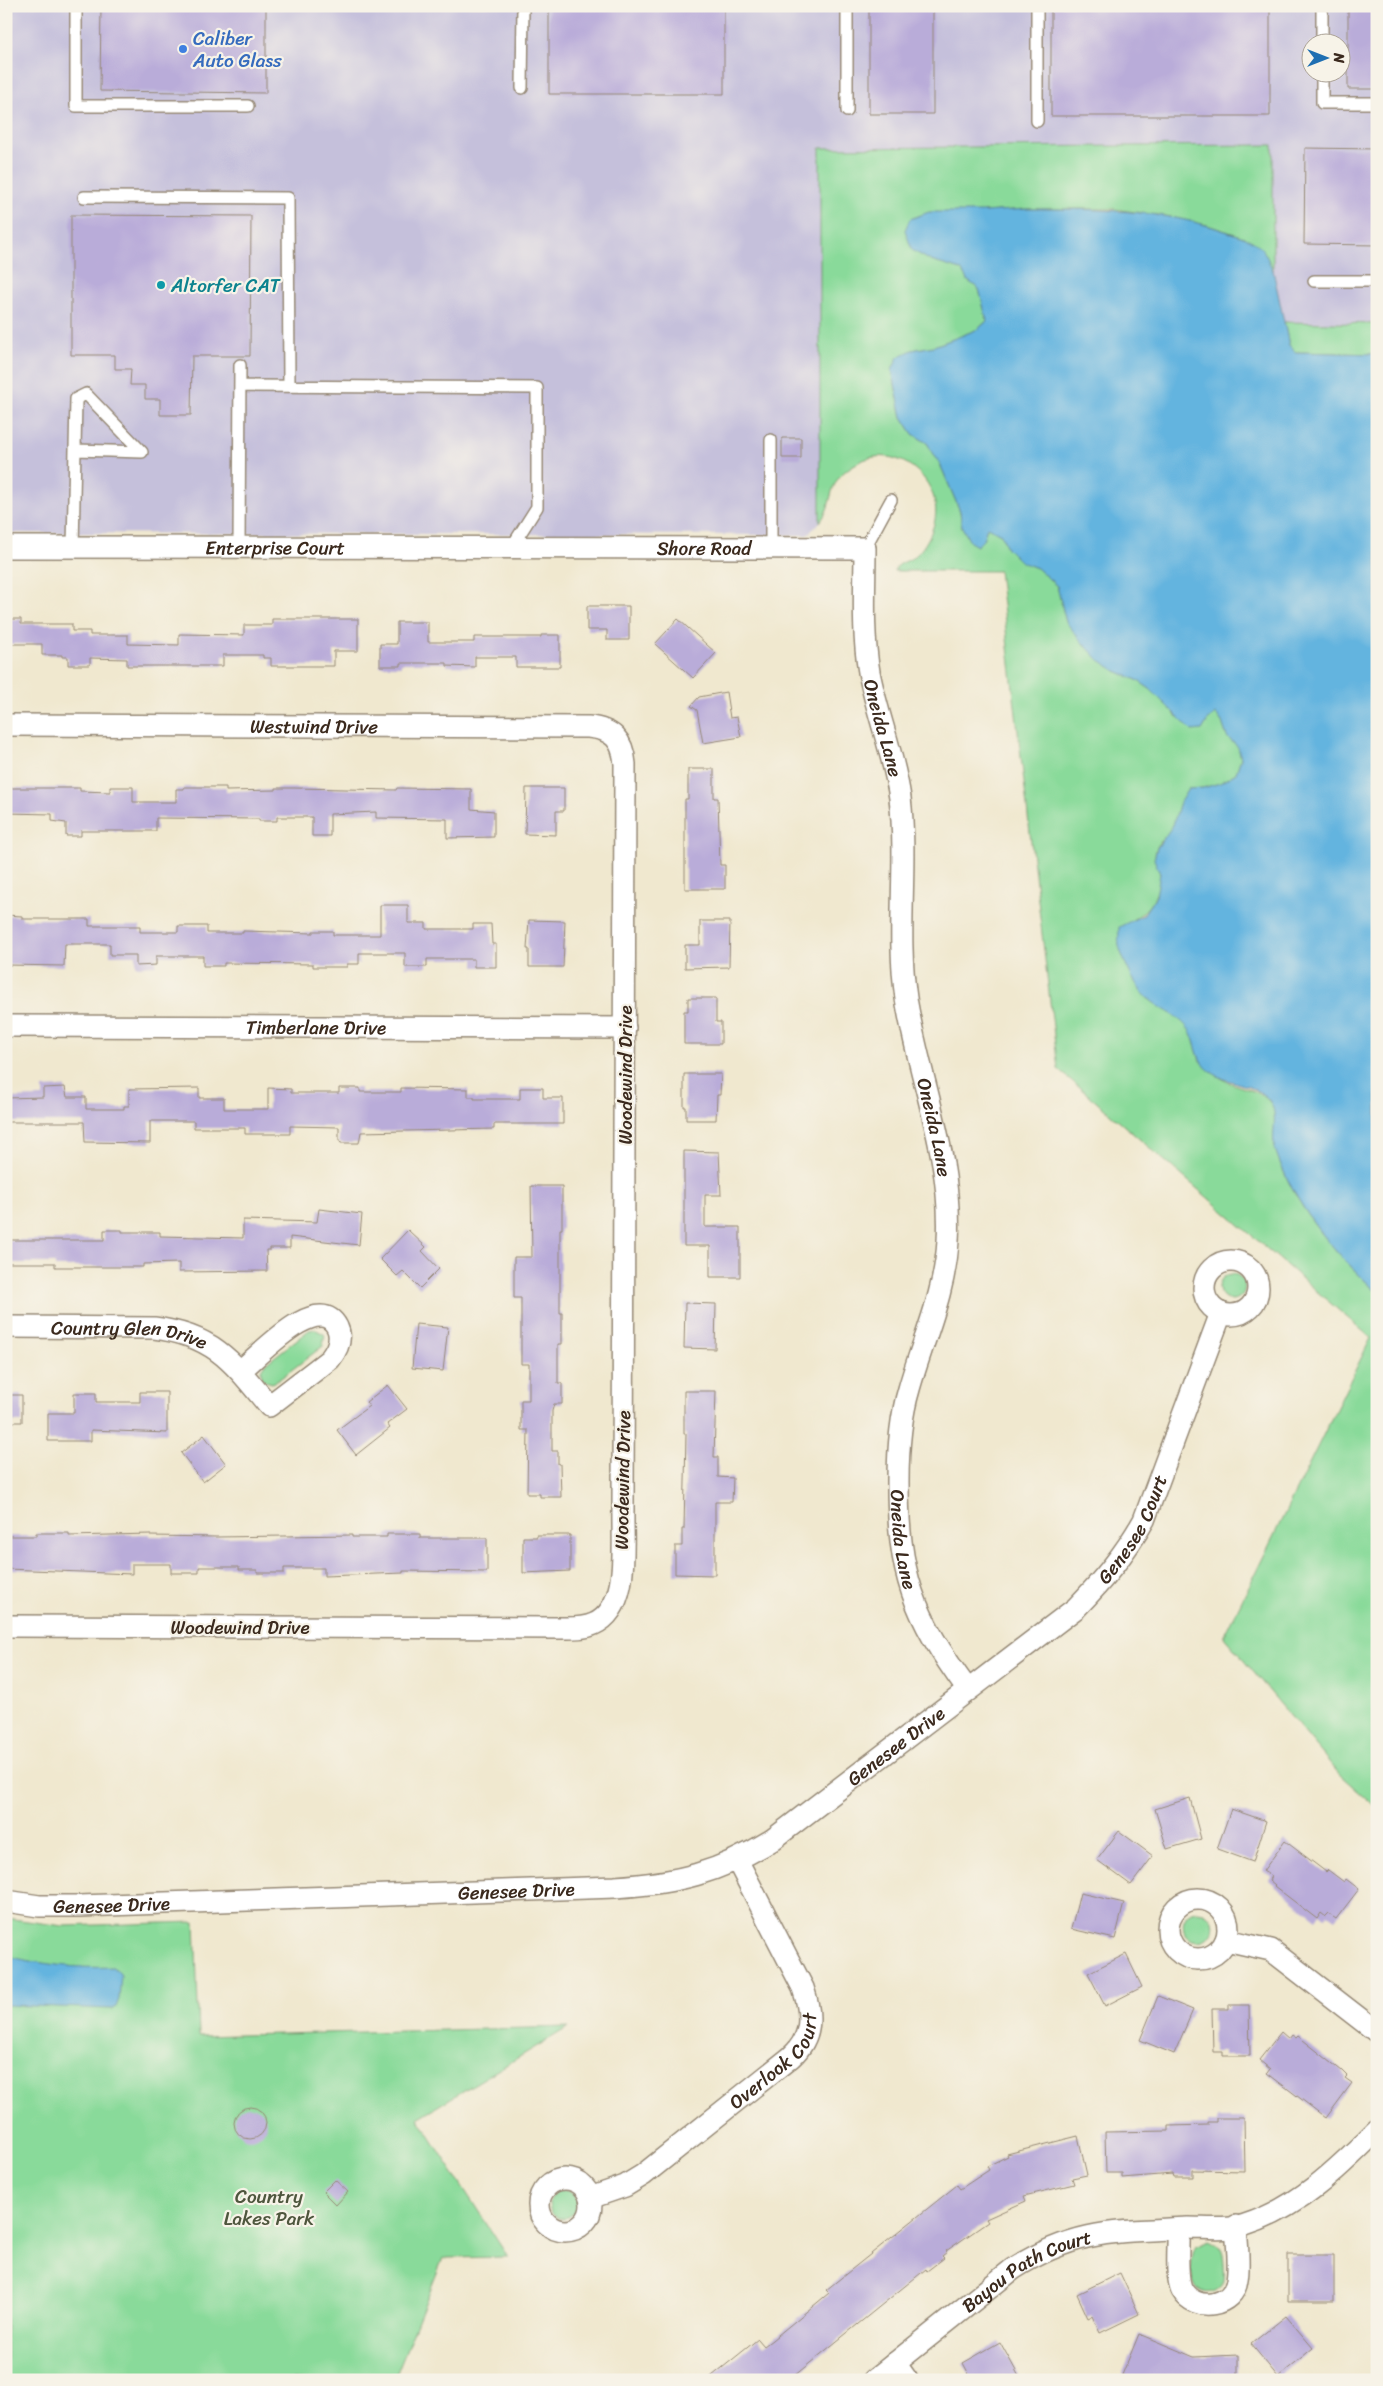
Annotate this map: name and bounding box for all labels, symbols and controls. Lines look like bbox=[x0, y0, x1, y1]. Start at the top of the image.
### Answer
place label: Caliber Auto Glass bbox=[192, 22, 282, 77]
north arrow bbox=[1300, 32, 1350, 82]
marker: Caliber Auto Glass bbox=[177, 43, 189, 55]
text: N bbox=[1326, 52, 1351, 63]
place label: Altorfer CAT bbox=[170, 269, 281, 302]
marker: Altorfer CAT bbox=[155, 279, 167, 291]
street label: Enterprise Court bbox=[205, 531, 345, 564]
street label: Shore Road bbox=[657, 532, 753, 565]
street label: Oneida Lane bbox=[854, 676, 912, 781]
street label: Westwind Drive bbox=[250, 710, 378, 743]
street label: Woodewind Drive bbox=[609, 1005, 642, 1145]
street label: Timberlane Drive bbox=[246, 1011, 386, 1044]
street label: Oneida Lane bbox=[907, 1074, 961, 1179]
street label: Country Glen Drive bbox=[51, 1311, 214, 1359]
street label: Woodewind Drive bbox=[605, 1410, 640, 1550]
street label: Genesee Court bbox=[1089, 1470, 1177, 1592]
street label: Oneida Lane bbox=[881, 1489, 926, 1594]
street label: Woodewind Drive bbox=[170, 1611, 310, 1644]
street label: Genesee Drive bbox=[839, 1698, 952, 1795]
street label: Genesee Drive bbox=[457, 1872, 575, 1910]
street label: Genesee Drive bbox=[53, 1887, 171, 1923]
street label: Overlook Court bbox=[722, 2011, 826, 2118]
park label: Country Lakes Park bbox=[224, 2180, 315, 2235]
street label: Bayou Path Court bbox=[954, 2221, 1095, 2321]

